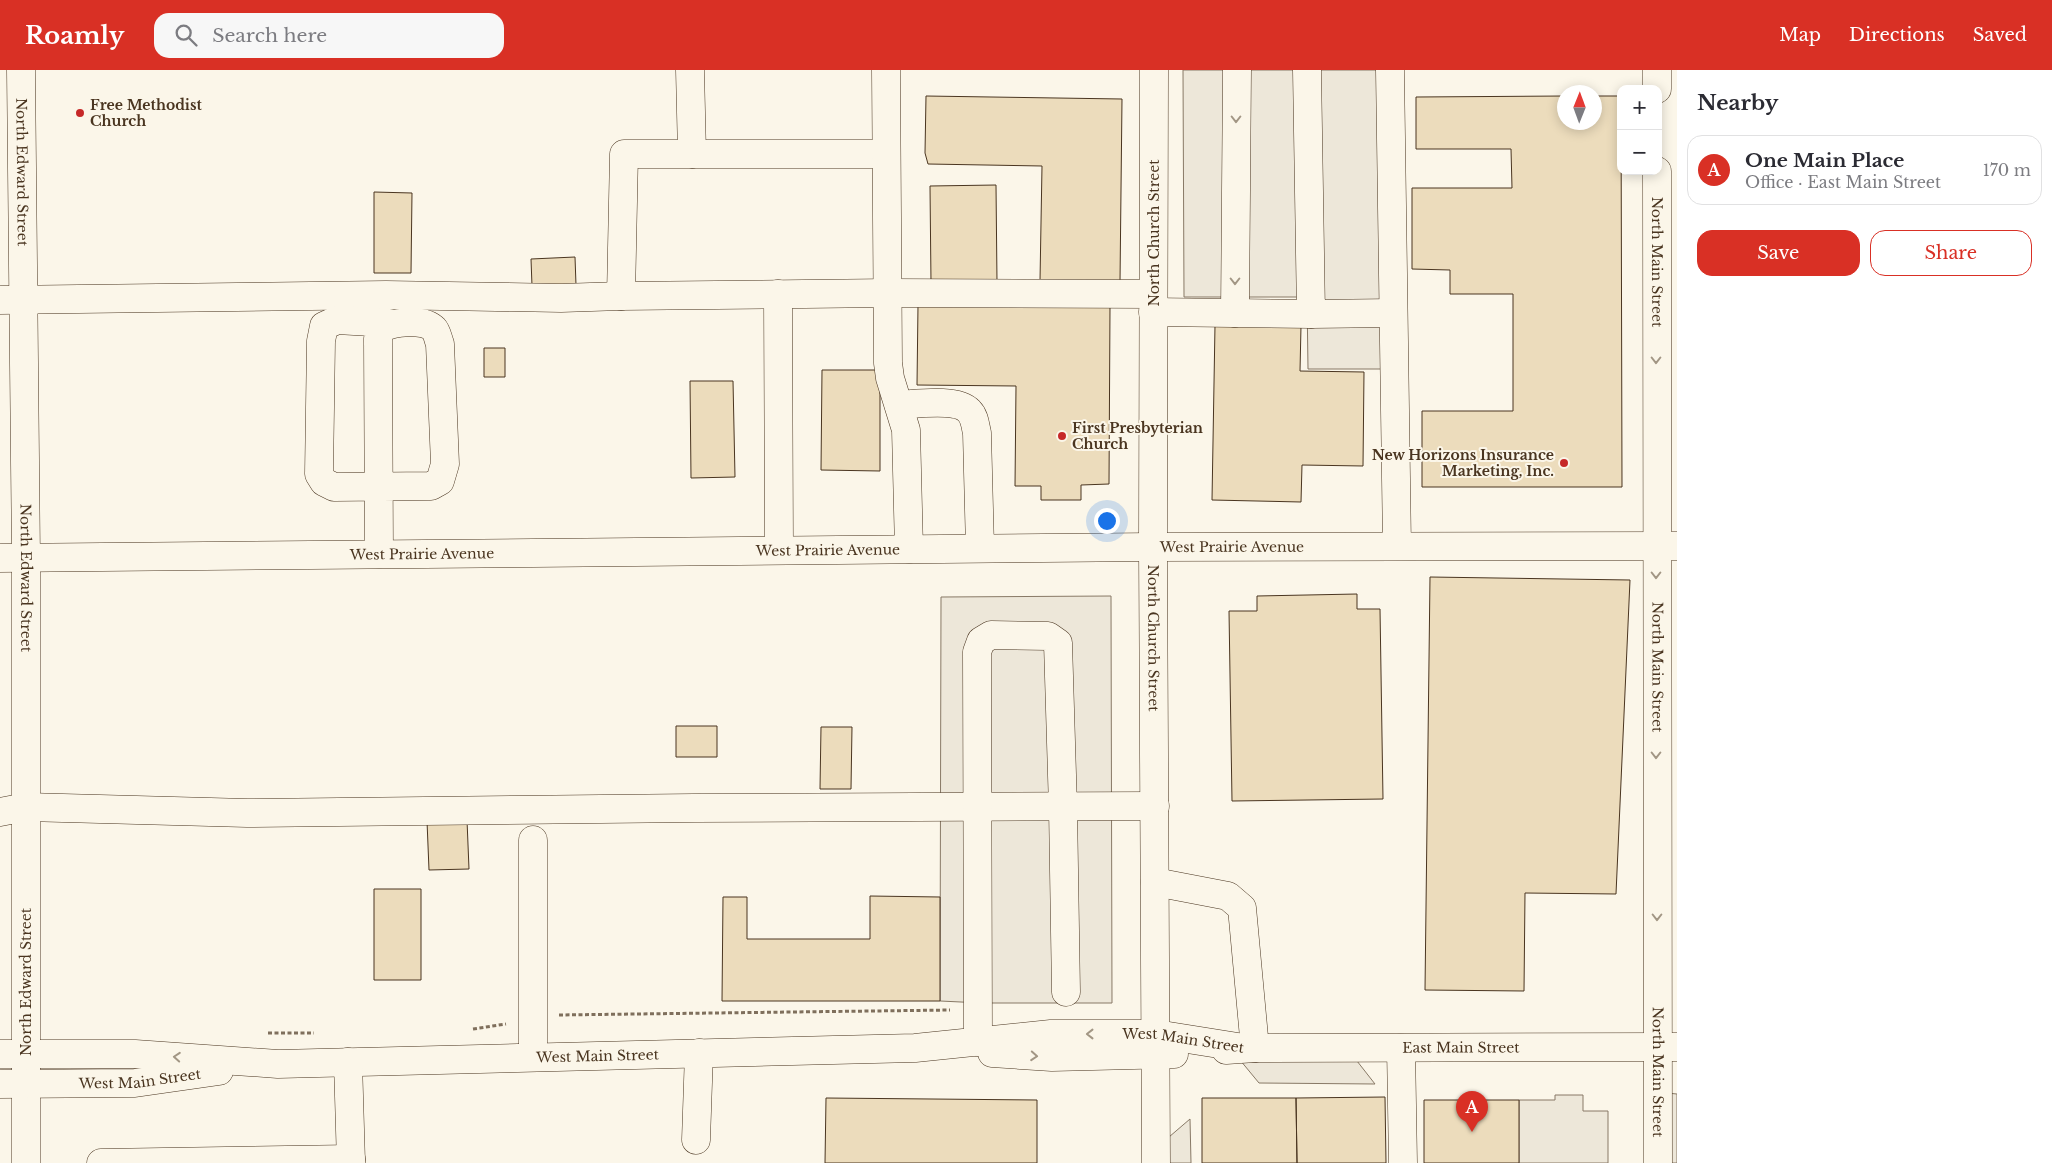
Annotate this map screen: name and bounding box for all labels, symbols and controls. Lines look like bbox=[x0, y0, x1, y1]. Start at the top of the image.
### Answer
search box bbox=[154, 13, 504, 58]
text: Roamly bbox=[25, 21, 124, 50]
icon: search bbox=[172, 21, 200, 49]
text: Search here bbox=[212, 24, 327, 47]
text: Map bbox=[1779, 24, 1821, 46]
text: Directions bbox=[1849, 24, 1945, 46]
text: Saved bbox=[1973, 24, 2027, 46]
north arrow bbox=[1557, 85, 1602, 130]
map controls bbox=[1617, 85, 1662, 175]
button: + bbox=[1617, 85, 1662, 130]
text: Nearby bbox=[1697, 90, 1778, 116]
place label: Free Methodist Church bbox=[90, 96, 202, 130]
street label: North Edward Street bbox=[12, 98, 32, 247]
marker: Free Methodist Church bbox=[74, 107, 86, 119]
one-way arrow bbox=[1231, 115, 1241, 123]
button: − bbox=[1617, 130, 1662, 175]
text: One Main Place bbox=[1745, 149, 1904, 172]
street label: North Church Street bbox=[1145, 159, 1163, 307]
text: A bbox=[1708, 160, 1720, 180]
text: 170 m bbox=[1983, 160, 2031, 180]
text: Office · East Main Street bbox=[1745, 172, 1941, 192]
street label: North Main Street bbox=[1648, 197, 1666, 328]
button: Save bbox=[1697, 230, 1860, 276]
button: Share bbox=[1870, 230, 2032, 276]
one-way arrow bbox=[1230, 278, 1240, 285]
one-way arrow bbox=[1651, 356, 1661, 364]
place label: First Presbyterian Church bbox=[1072, 419, 1203, 453]
marker: First Presbyterian Church bbox=[1056, 430, 1068, 442]
place label: New Horizons Insurance Marketing, Inc. bbox=[1372, 446, 1554, 480]
marker: New Horizons Insurance Marketing, Inc. bbox=[1558, 457, 1570, 469]
street label: North Edward Street bbox=[16, 504, 35, 653]
your location bbox=[1094, 508, 1120, 534]
street label: West Prairie Avenue bbox=[1159, 538, 1304, 556]
street label: West Prairie Avenue bbox=[755, 540, 900, 560]
street label: West Prairie Avenue bbox=[349, 544, 494, 564]
street label: North Church Street bbox=[1144, 564, 1163, 712]
one-way arrow bbox=[1651, 572, 1661, 579]
street label: North Main Street bbox=[1648, 602, 1667, 733]
one-way arrow bbox=[1651, 752, 1661, 759]
street label: North Edward Street bbox=[17, 907, 35, 1056]
one-way arrow bbox=[1652, 914, 1662, 922]
street label: North Main Street bbox=[1649, 1007, 1667, 1138]
street label: West Main Street bbox=[1121, 1025, 1246, 1057]
one-way arrow bbox=[1086, 1029, 1094, 1039]
street label: East Main Street bbox=[1402, 1038, 1520, 1057]
street label: West Main Street bbox=[535, 1045, 660, 1067]
one-way arrow bbox=[1030, 1050, 1038, 1061]
one-way arrow bbox=[173, 1051, 181, 1062]
street label: West Main Street bbox=[78, 1065, 203, 1092]
pin: A bbox=[1456, 1091, 1488, 1132]

